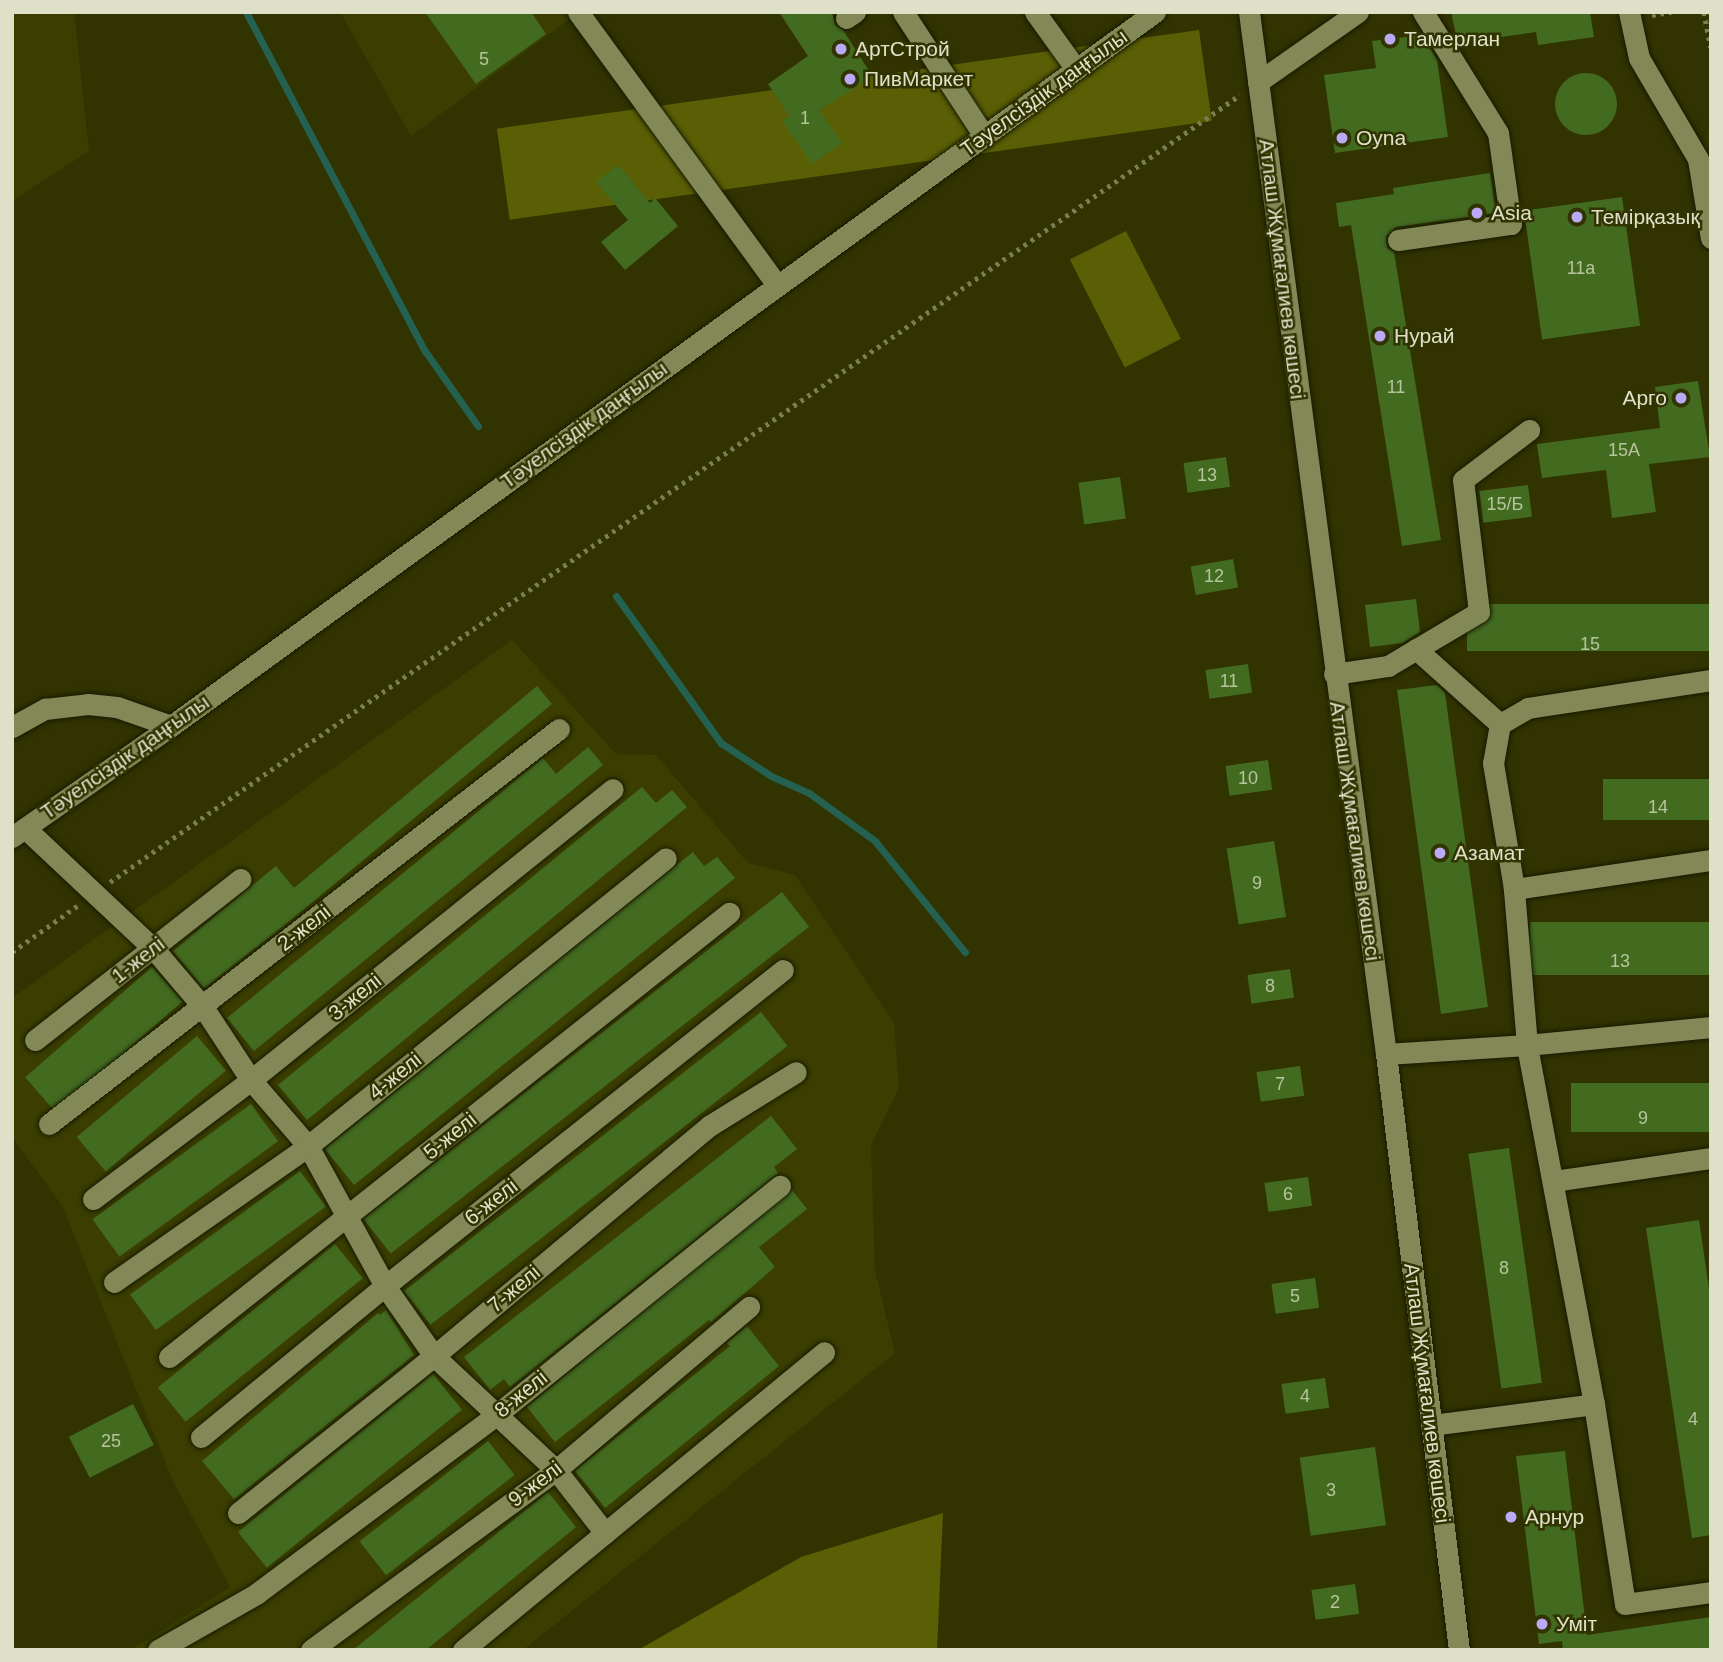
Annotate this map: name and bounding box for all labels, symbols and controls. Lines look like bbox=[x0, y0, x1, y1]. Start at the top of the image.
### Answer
street label: Тәуелсіздік даңғылы bbox=[956, 24, 1132, 162]
place label: Тамерлан bbox=[1404, 26, 1500, 52]
marker: Тамерлан bbox=[1382, 31, 1398, 47]
place label: АртСтрой bbox=[855, 36, 950, 62]
marker: АртСтрой bbox=[833, 41, 849, 57]
house number: 5 bbox=[479, 48, 489, 70]
place label: ПивМаркет bbox=[864, 66, 973, 92]
marker: ПивМаркет bbox=[842, 71, 858, 87]
house number: 1 bbox=[800, 107, 810, 129]
place label: Oyna bbox=[1356, 125, 1406, 151]
marker: Oyna bbox=[1334, 130, 1350, 146]
street label: Атлаш Жұмағалиев көшесі bbox=[1254, 138, 1310, 400]
place label: Asia bbox=[1491, 200, 1532, 226]
place label: Темірқазық bbox=[1591, 204, 1700, 230]
marker: Asia bbox=[1469, 205, 1485, 221]
marker: Темірқазық bbox=[1569, 209, 1585, 225]
house number: 11а bbox=[1567, 257, 1595, 279]
place label: Нурай bbox=[1394, 323, 1455, 349]
marker: Нурай bbox=[1372, 328, 1388, 344]
street label: Тәуелсіздік даңғылы bbox=[496, 356, 672, 494]
house number: 11 bbox=[1387, 376, 1405, 398]
place label: Арго bbox=[1622, 385, 1667, 411]
marker: Арго bbox=[1673, 390, 1689, 406]
house number: 15А bbox=[1608, 439, 1640, 461]
house number: 13 bbox=[1197, 464, 1217, 486]
house number: 15/Б bbox=[1487, 493, 1523, 515]
house number: 12 bbox=[1204, 565, 1224, 587]
house number: 15 bbox=[1580, 633, 1600, 655]
house number: 11 bbox=[1220, 670, 1238, 692]
street label: Тәуелсіздік даңғылы bbox=[36, 689, 214, 825]
street label: Атлаш Жұмағалиев көшесі bbox=[1324, 700, 1386, 962]
house number: 10 bbox=[1238, 767, 1258, 789]
house number: 14 bbox=[1648, 796, 1668, 818]
place label: Азамат bbox=[1454, 840, 1525, 866]
marker: Азамат bbox=[1432, 845, 1448, 861]
house number: 9 bbox=[1252, 872, 1262, 894]
street label: 2-желі bbox=[272, 899, 336, 957]
street label: 1-желі bbox=[106, 931, 170, 989]
house number: 13 bbox=[1610, 950, 1630, 972]
street label: 3-желі bbox=[324, 968, 386, 1026]
house number: 8 bbox=[1265, 975, 1275, 997]
street label: 4-желі bbox=[364, 1047, 426, 1105]
house number: 7 bbox=[1275, 1073, 1285, 1095]
street label: 5-желі bbox=[419, 1107, 481, 1165]
house number: 9 bbox=[1638, 1107, 1648, 1129]
street label: 6-желі bbox=[459, 1173, 523, 1231]
house number: 6 bbox=[1283, 1183, 1293, 1205]
house number: 8 bbox=[1499, 1257, 1509, 1279]
street label: 7-желі bbox=[483, 1260, 545, 1318]
street label: Атлаш Жұмағалиев көшесі bbox=[1399, 1262, 1455, 1524]
house number: 5 bbox=[1290, 1285, 1300, 1307]
street label: 8-желі bbox=[490, 1365, 552, 1423]
house number: 4 bbox=[1300, 1385, 1310, 1407]
house number: 4 bbox=[1688, 1408, 1698, 1430]
house number: 25 bbox=[101, 1430, 121, 1452]
street label: 9-желі bbox=[503, 1456, 567, 1512]
house number: 3 bbox=[1326, 1479, 1336, 1501]
place label: Арнур bbox=[1525, 1504, 1584, 1530]
marker: Арнур bbox=[1503, 1509, 1519, 1525]
house number: 2 bbox=[1330, 1591, 1340, 1613]
place label: Умiт bbox=[1556, 1611, 1597, 1637]
marker: Умiт bbox=[1534, 1616, 1550, 1632]

